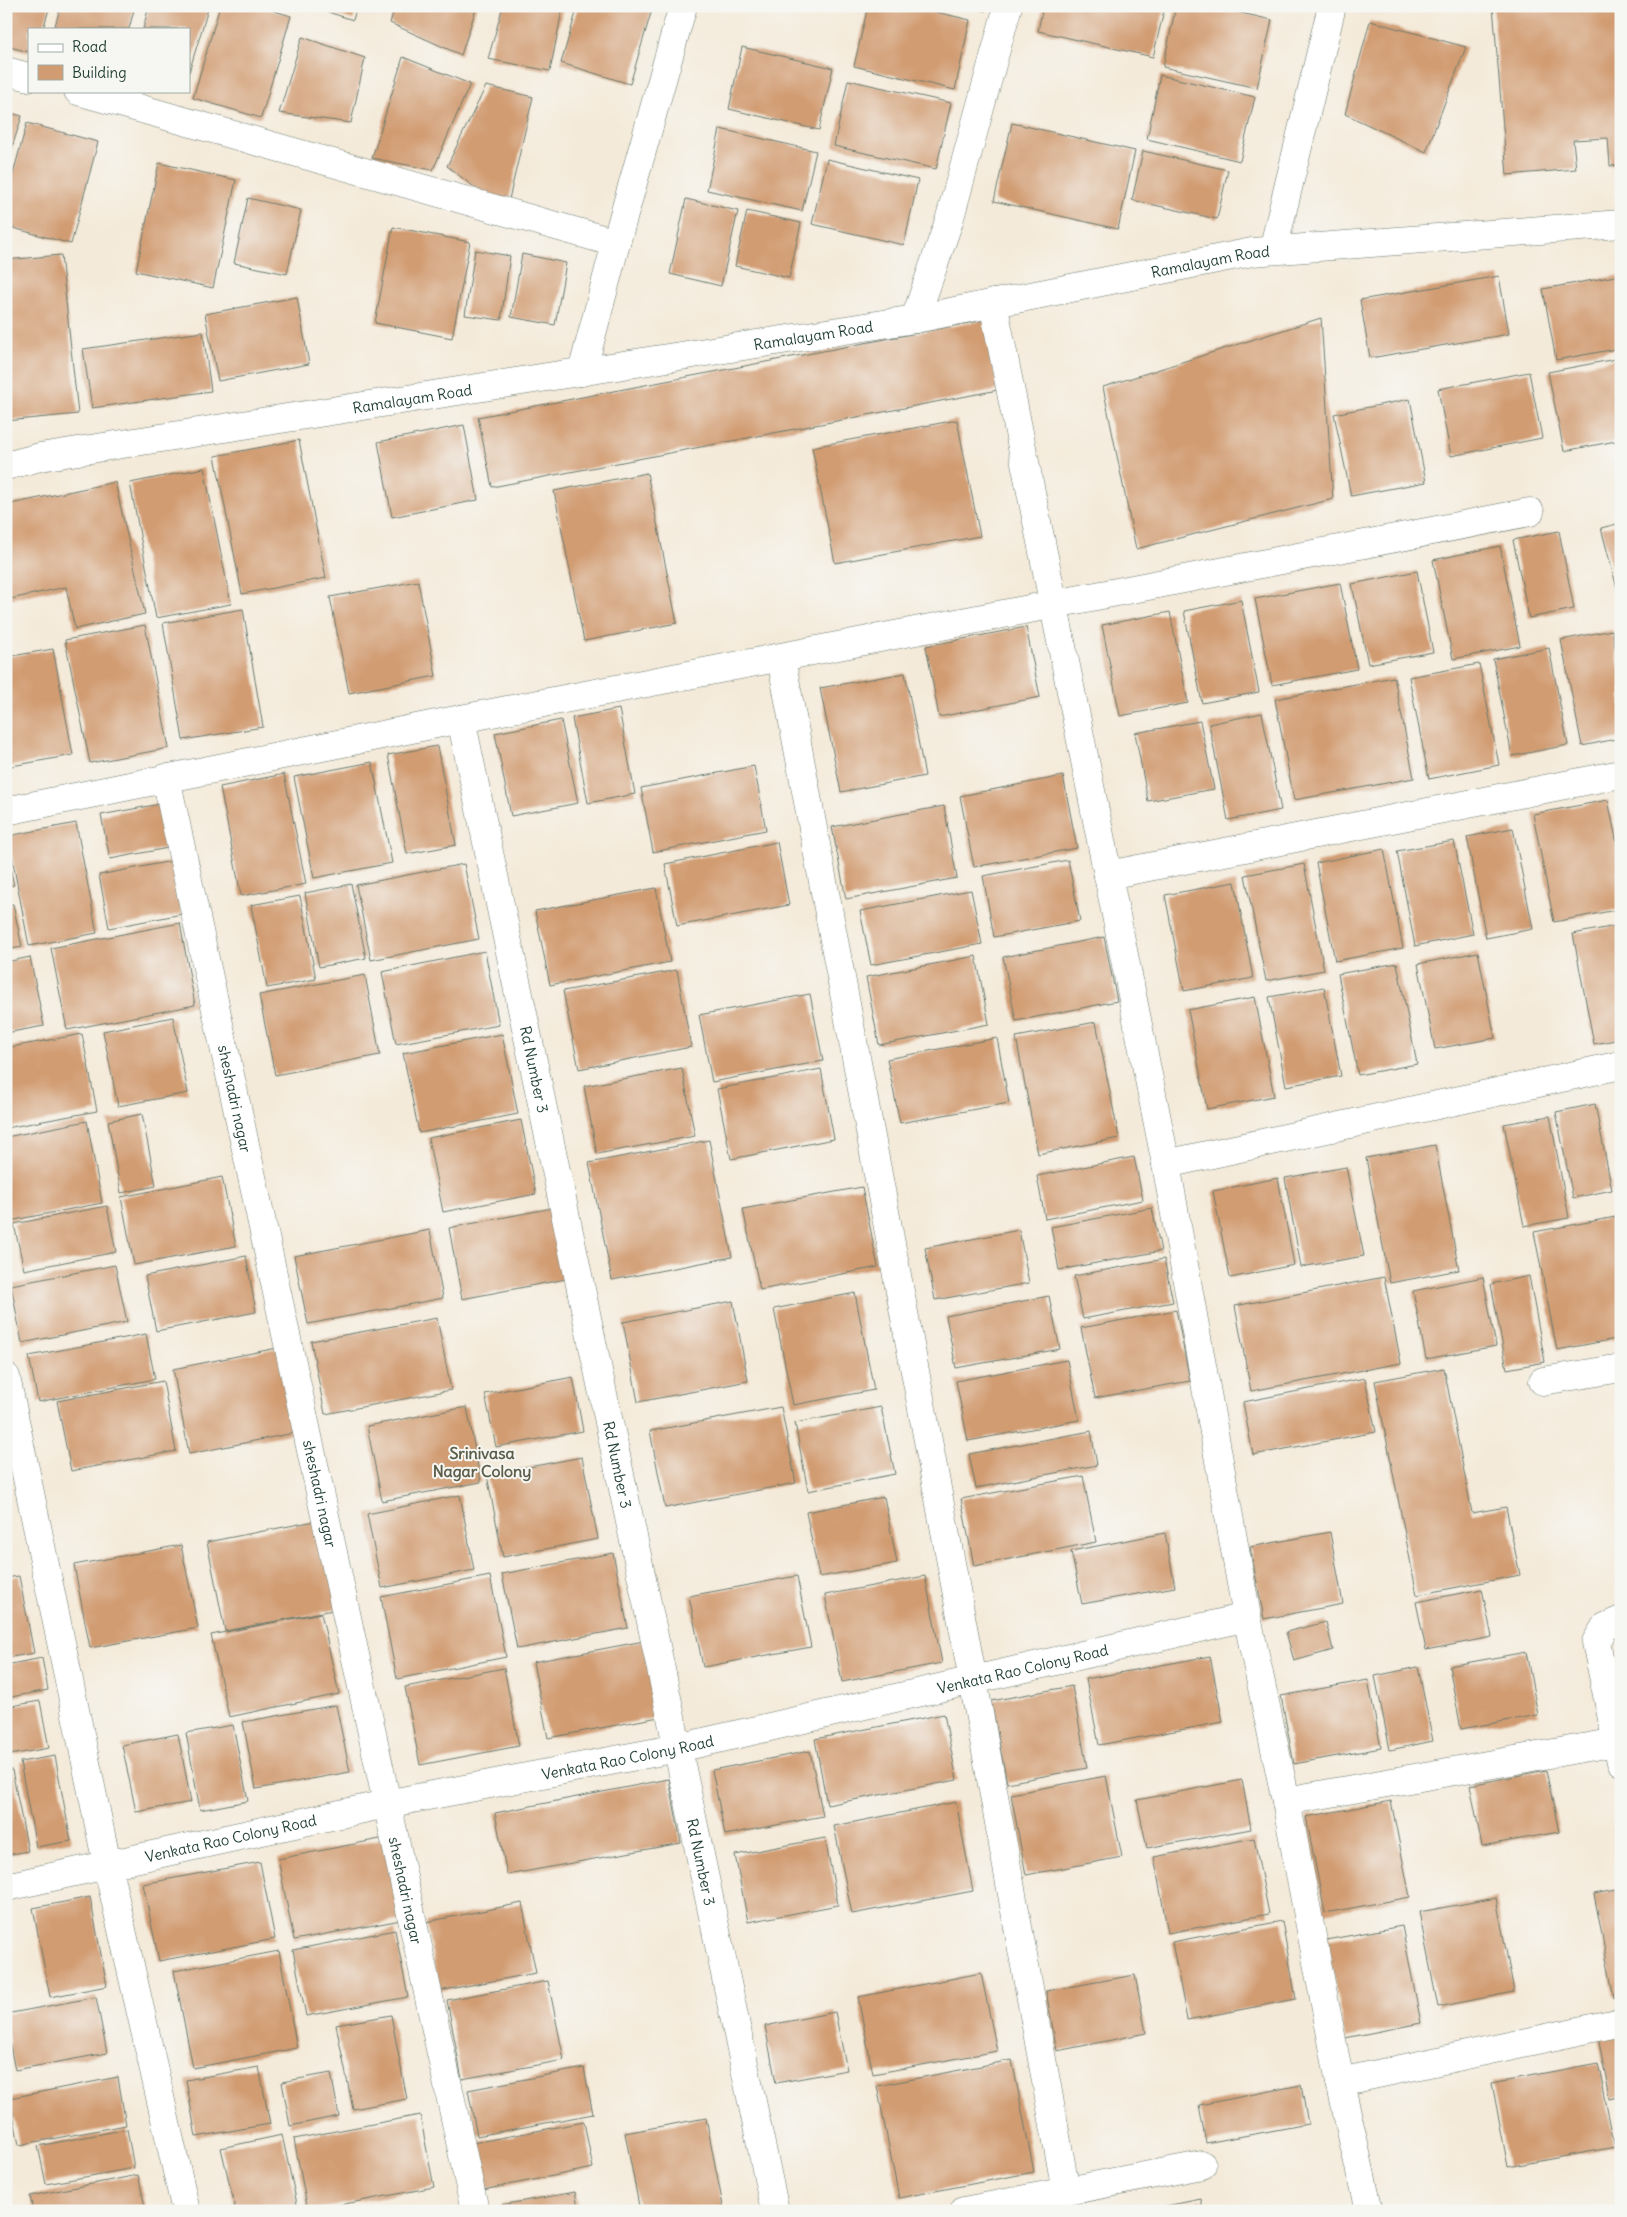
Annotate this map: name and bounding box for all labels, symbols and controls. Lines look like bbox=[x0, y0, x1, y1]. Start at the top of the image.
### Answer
legend bbox=[28, 28, 190, 92]
text: Road bbox=[72, 37, 107, 56]
text: Building bbox=[72, 63, 127, 82]
street label: Ramalayam Road bbox=[1149, 241, 1271, 281]
street label: Ramalayam Road bbox=[752, 316, 875, 354]
street label: Ramalayam Road bbox=[351, 379, 473, 417]
street label: Rd Number 3 bbox=[516, 1024, 553, 1115]
street label: sheshadri nagar bbox=[214, 1043, 256, 1154]
street label: Rd Number 3 bbox=[600, 1419, 636, 1510]
street label: sheshadri nagar bbox=[299, 1438, 341, 1549]
district label: Srinivasa Nagar Colony bbox=[433, 1443, 531, 1482]
street label: Venkata Rao Colony Road bbox=[935, 1640, 1110, 1698]
street label: Venkata Rao Colony Road bbox=[540, 1731, 716, 1783]
street label: Venkata Rao Colony Road bbox=[143, 1810, 318, 1866]
street label: Rd Number 3 bbox=[683, 1817, 720, 1907]
street label: sheshadri nagar bbox=[385, 1835, 427, 1946]

